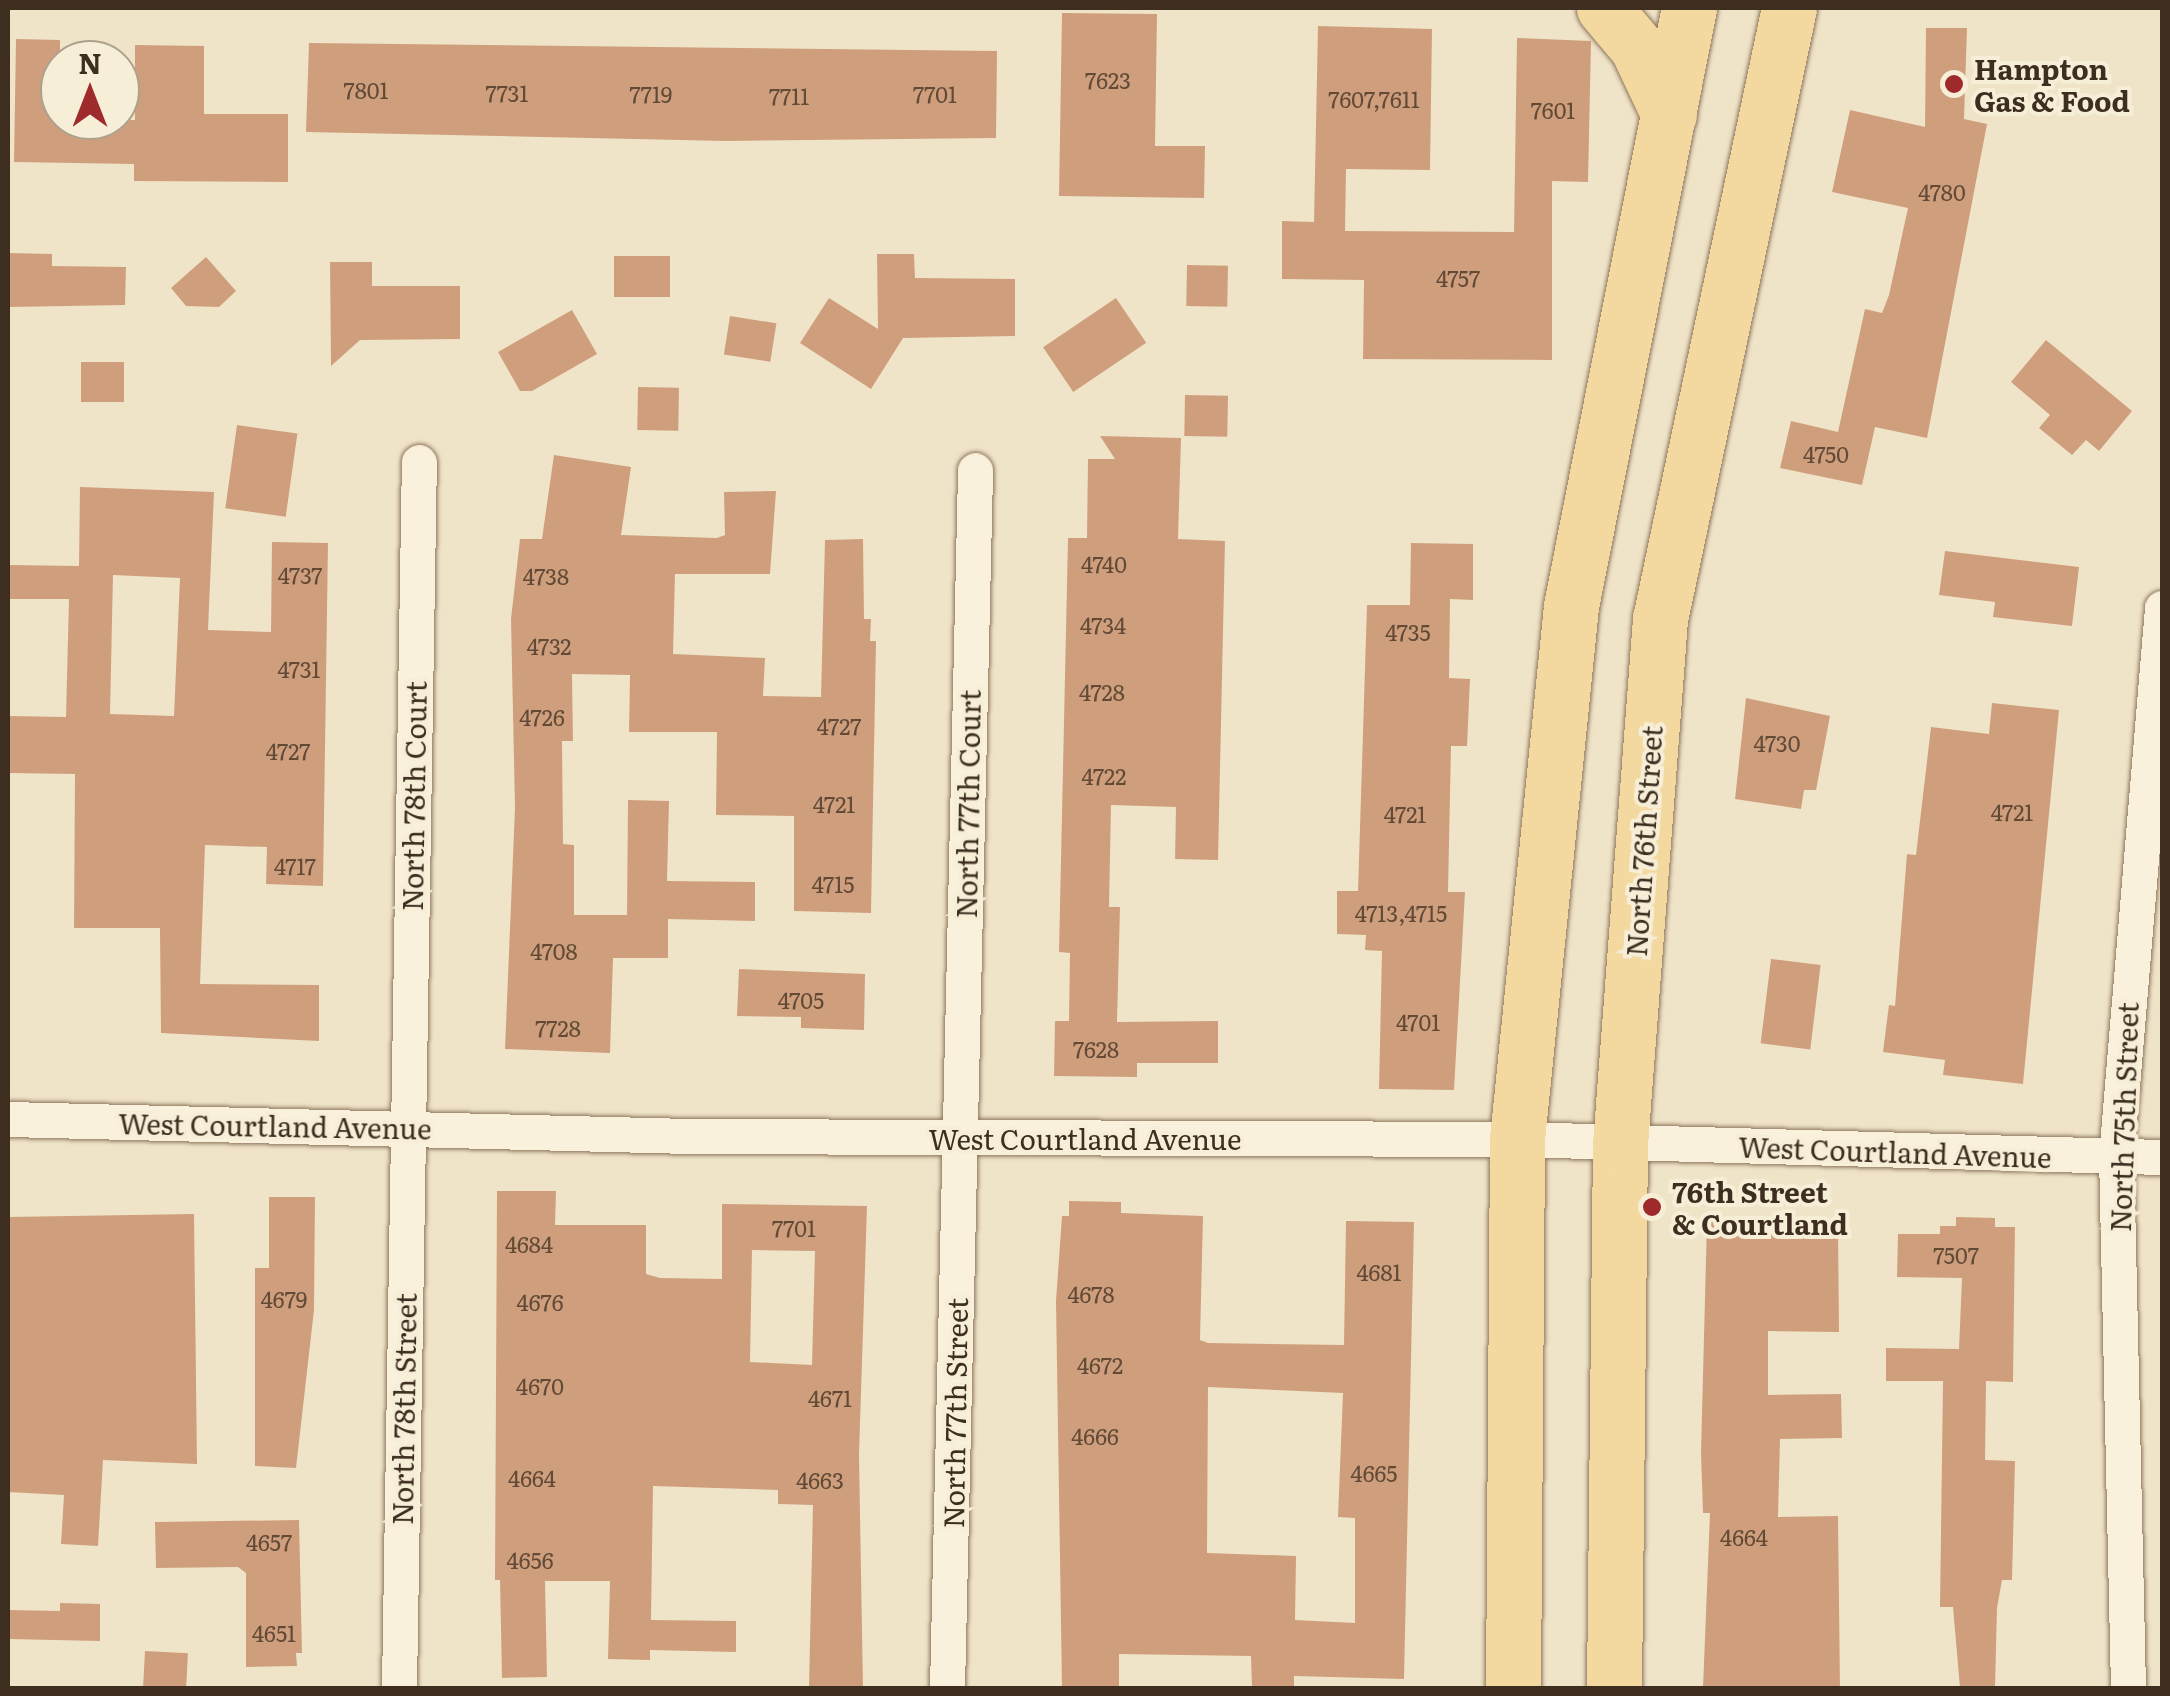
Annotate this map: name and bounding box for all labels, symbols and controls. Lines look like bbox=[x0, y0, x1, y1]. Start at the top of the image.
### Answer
north arrow bbox=[40, 40, 140, 140]
text: N bbox=[78, 41, 102, 83]
place label: Hampton Gas & Food bbox=[1974, 51, 2130, 117]
house number: 7623 bbox=[1085, 67, 1131, 93]
marker: Hampton Gas & Food bbox=[1943, 73, 1965, 95]
house number: 7801 bbox=[344, 77, 388, 103]
house number: 7731 bbox=[486, 80, 528, 106]
house number: 7719 bbox=[630, 81, 672, 107]
house number: 7701 bbox=[913, 81, 957, 107]
house number: 7711 bbox=[769, 83, 809, 109]
house number: 7607,7611 bbox=[1328, 86, 1420, 112]
house number: 7601 bbox=[1531, 97, 1575, 123]
house number: 4780 bbox=[1918, 179, 1966, 205]
house number: 4757 bbox=[1436, 265, 1480, 291]
house number: 4750 bbox=[1803, 441, 1849, 467]
house number: 4740 bbox=[1081, 551, 1127, 577]
house number: 4737 bbox=[278, 562, 322, 588]
house number: 4738 bbox=[523, 563, 569, 589]
house number: 4734 bbox=[1080, 612, 1126, 638]
house number: 4735 bbox=[1385, 619, 1431, 645]
house number: 4732 bbox=[527, 633, 571, 659]
house number: 4731 bbox=[277, 656, 321, 682]
house number: 4728 bbox=[1079, 679, 1125, 705]
street label: North 78th Court bbox=[394, 681, 432, 911]
street label: North 77th Court bbox=[948, 689, 986, 919]
house number: 4726 bbox=[519, 704, 565, 730]
house number: 4727 bbox=[817, 713, 861, 739]
street label: North 76th Street bbox=[1618, 724, 1668, 958]
house number: 4730 bbox=[1754, 730, 1800, 756]
house number: 4727 bbox=[266, 738, 310, 764]
house number: 4722 bbox=[1082, 763, 1126, 789]
house number: 4721 bbox=[813, 791, 855, 817]
house number: 4721 bbox=[1991, 799, 2033, 825]
house number: 4721 bbox=[1384, 801, 1426, 827]
house number: 4717 bbox=[274, 853, 316, 879]
house number: 4715 bbox=[812, 871, 854, 897]
house number: 4713,4715 bbox=[1355, 900, 1447, 926]
house number: 4708 bbox=[530, 938, 578, 964]
house number: 4705 bbox=[778, 987, 824, 1013]
street label: North 75th Street bbox=[2102, 1001, 2144, 1233]
house number: 4701 bbox=[1396, 1009, 1440, 1035]
house number: 7728 bbox=[535, 1015, 581, 1041]
house number: 7628 bbox=[1073, 1036, 1119, 1062]
street label: West Courtland Avenue bbox=[118, 1105, 432, 1145]
street label: West Courtland Avenue bbox=[928, 1121, 1242, 1155]
street label: West Courtland Avenue bbox=[1738, 1129, 2052, 1173]
place label: 76th Street & Courtland bbox=[1672, 1174, 1848, 1240]
marker: 76th Street & Courtland bbox=[1641, 1196, 1663, 1218]
house number: 7701 bbox=[772, 1215, 816, 1241]
house number: 4684 bbox=[505, 1231, 553, 1257]
house number: 7507 bbox=[1933, 1242, 1979, 1268]
house number: 4681 bbox=[1356, 1259, 1402, 1285]
house number: 4678 bbox=[1067, 1281, 1115, 1307]
house number: 4679 bbox=[261, 1286, 307, 1312]
house number: 4676 bbox=[517, 1289, 563, 1315]
street label: North 78th Street bbox=[384, 1293, 422, 1525]
street label: North 77th Street bbox=[935, 1297, 973, 1529]
house number: 4672 bbox=[1077, 1352, 1123, 1378]
house number: 4670 bbox=[516, 1373, 564, 1399]
house number: 4671 bbox=[808, 1385, 852, 1411]
house number: 4666 bbox=[1071, 1423, 1119, 1449]
house number: 4665 bbox=[1351, 1460, 1397, 1486]
house number: 4664 bbox=[508, 1465, 556, 1491]
house number: 4663 bbox=[796, 1467, 844, 1493]
house number: 4664 bbox=[1720, 1524, 1768, 1550]
house number: 4657 bbox=[246, 1529, 292, 1555]
house number: 4656 bbox=[507, 1547, 553, 1573]
house number: 4651 bbox=[252, 1620, 296, 1646]

